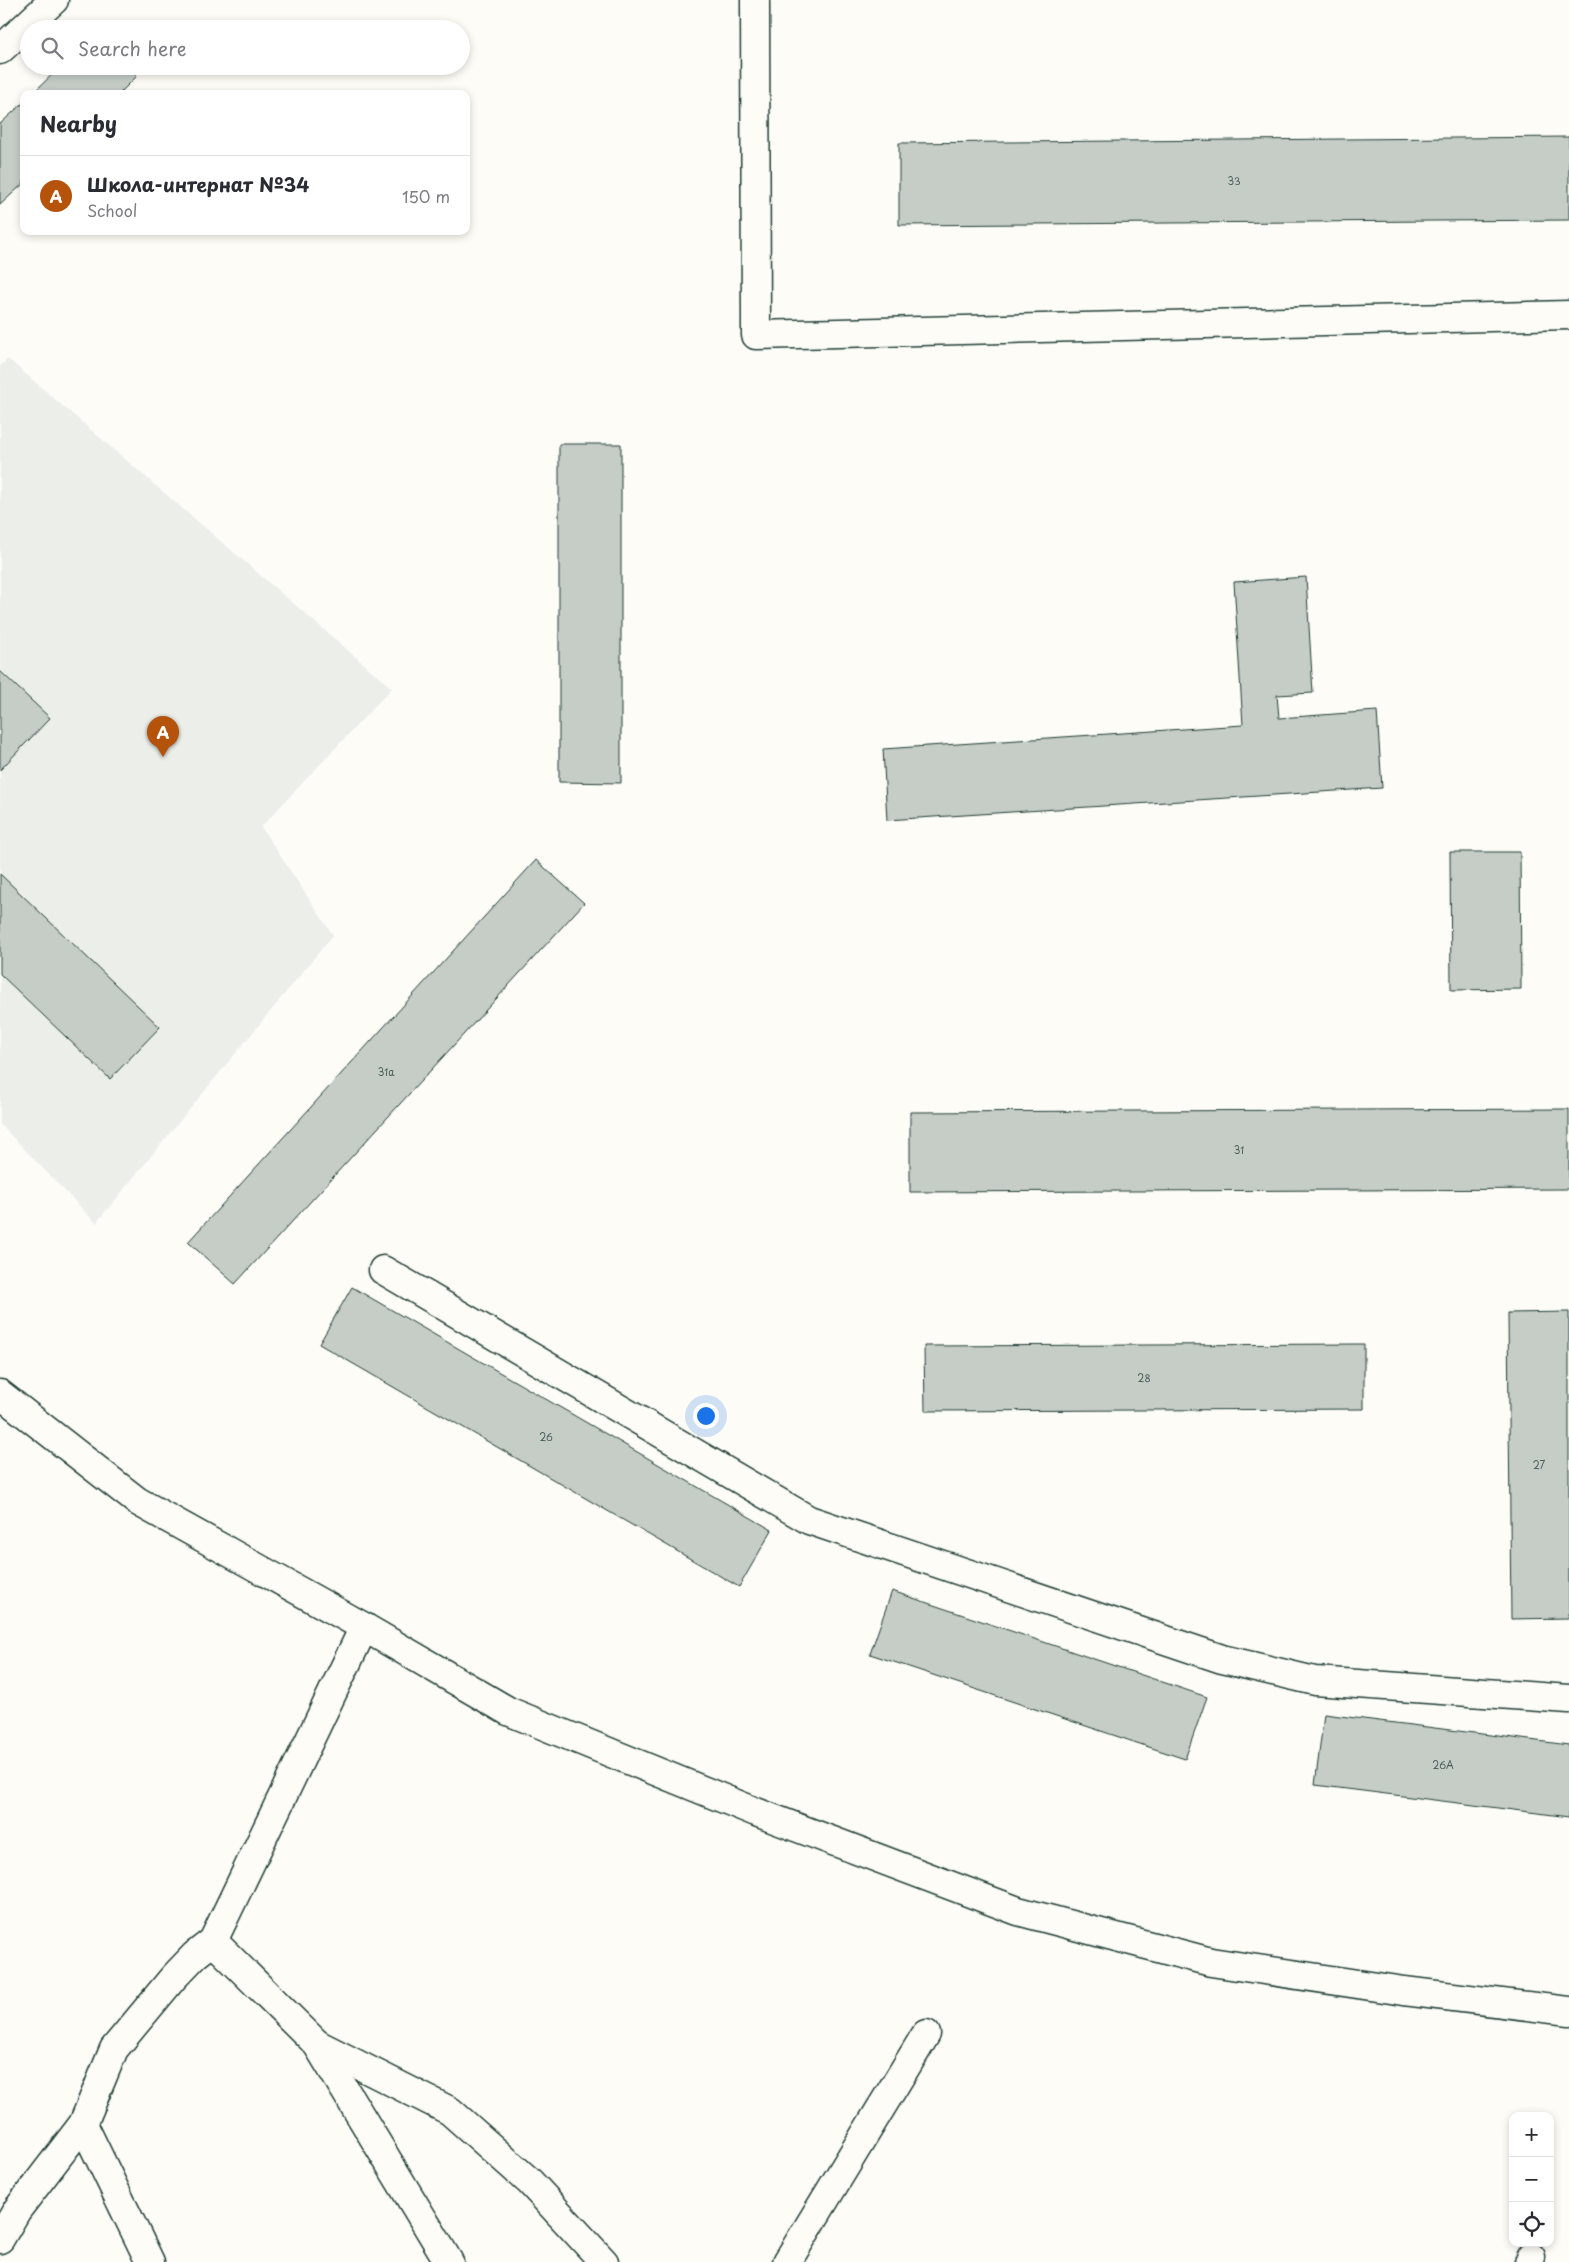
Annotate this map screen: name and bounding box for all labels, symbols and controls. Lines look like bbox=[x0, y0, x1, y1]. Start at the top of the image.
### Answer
search box bbox=[20, 20, 470, 75]
icon: search bbox=[38, 34, 66, 62]
text: Search here bbox=[78, 34, 187, 62]
text: Nearby bbox=[40, 107, 117, 139]
text: Школа-интернат №34 bbox=[87, 170, 309, 198]
house number: 33 bbox=[1227, 173, 1241, 188]
text: A bbox=[50, 184, 62, 208]
text: 150 m bbox=[402, 184, 450, 208]
text: School bbox=[87, 198, 137, 222]
pin: A bbox=[147, 716, 179, 757]
house number: 31а bbox=[378, 1064, 395, 1079]
house number: 31 bbox=[1234, 1142, 1244, 1157]
house number: 28 bbox=[1137, 1370, 1151, 1385]
your location bbox=[693, 1403, 719, 1429]
house number: 26 bbox=[539, 1429, 553, 1444]
house number: 27 bbox=[1533, 1457, 1546, 1472]
house number: 26А bbox=[1432, 1757, 1454, 1772]
map controls bbox=[1509, 2112, 1554, 2247]
button: + bbox=[1509, 2112, 1554, 2157]
button: − bbox=[1509, 2157, 1554, 2202]
button: locate bbox=[1509, 2202, 1554, 2247]

